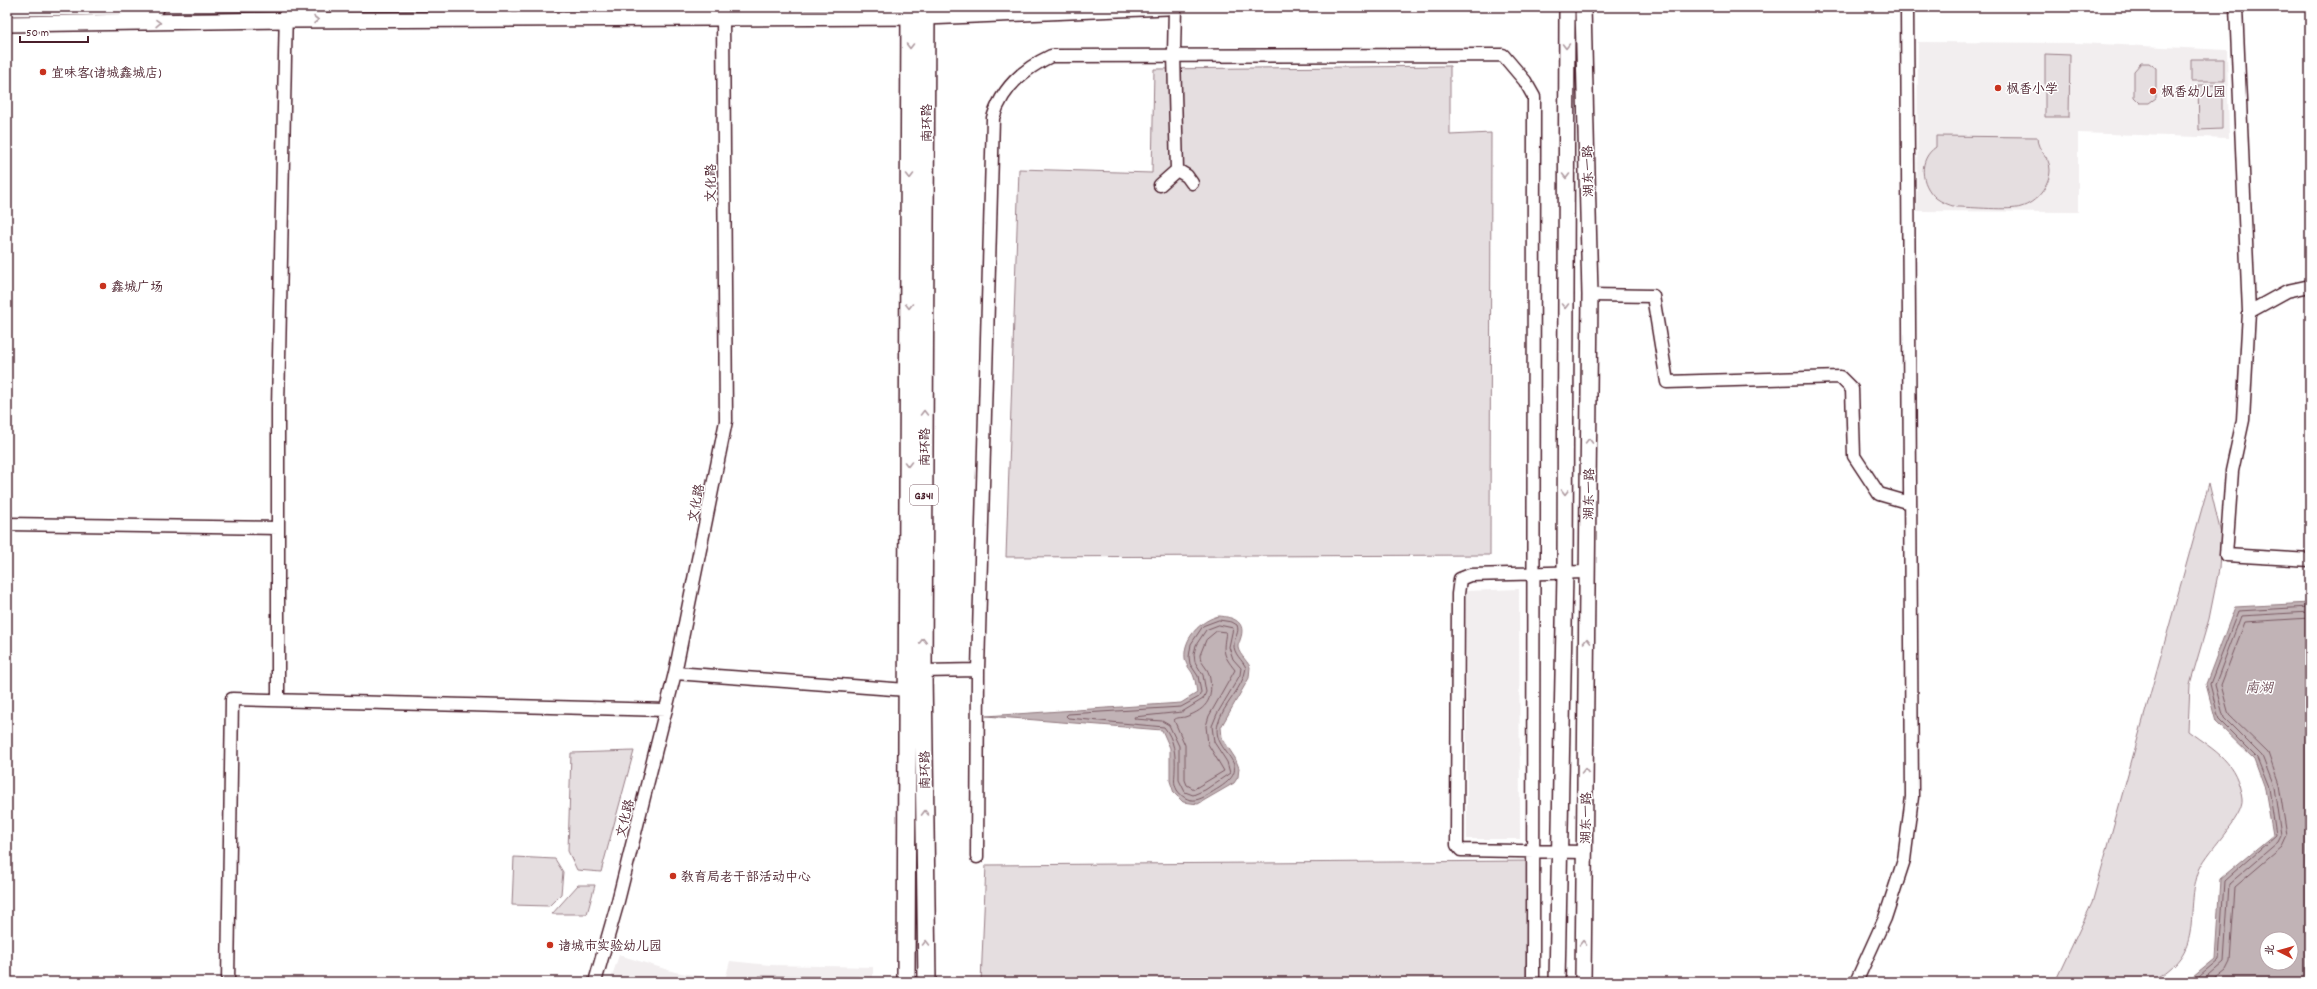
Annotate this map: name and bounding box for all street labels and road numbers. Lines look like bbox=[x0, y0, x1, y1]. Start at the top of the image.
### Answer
street label: 南环路 bbox=[919, 103, 938, 143]
street label: 湖东一路 bbox=[1580, 145, 1599, 197]
street label: 文化路 bbox=[703, 163, 722, 203]
street label: 南环路 bbox=[917, 427, 936, 467]
street label: 湖东一路 bbox=[1581, 468, 1600, 520]
street label: 文化路 bbox=[684, 483, 711, 524]
road number: G341 bbox=[910, 485, 938, 505]
street label: 南环路 bbox=[917, 750, 936, 790]
street label: 湖东一路 bbox=[1578, 792, 1597, 844]
street label: 文化路 bbox=[612, 797, 640, 840]

